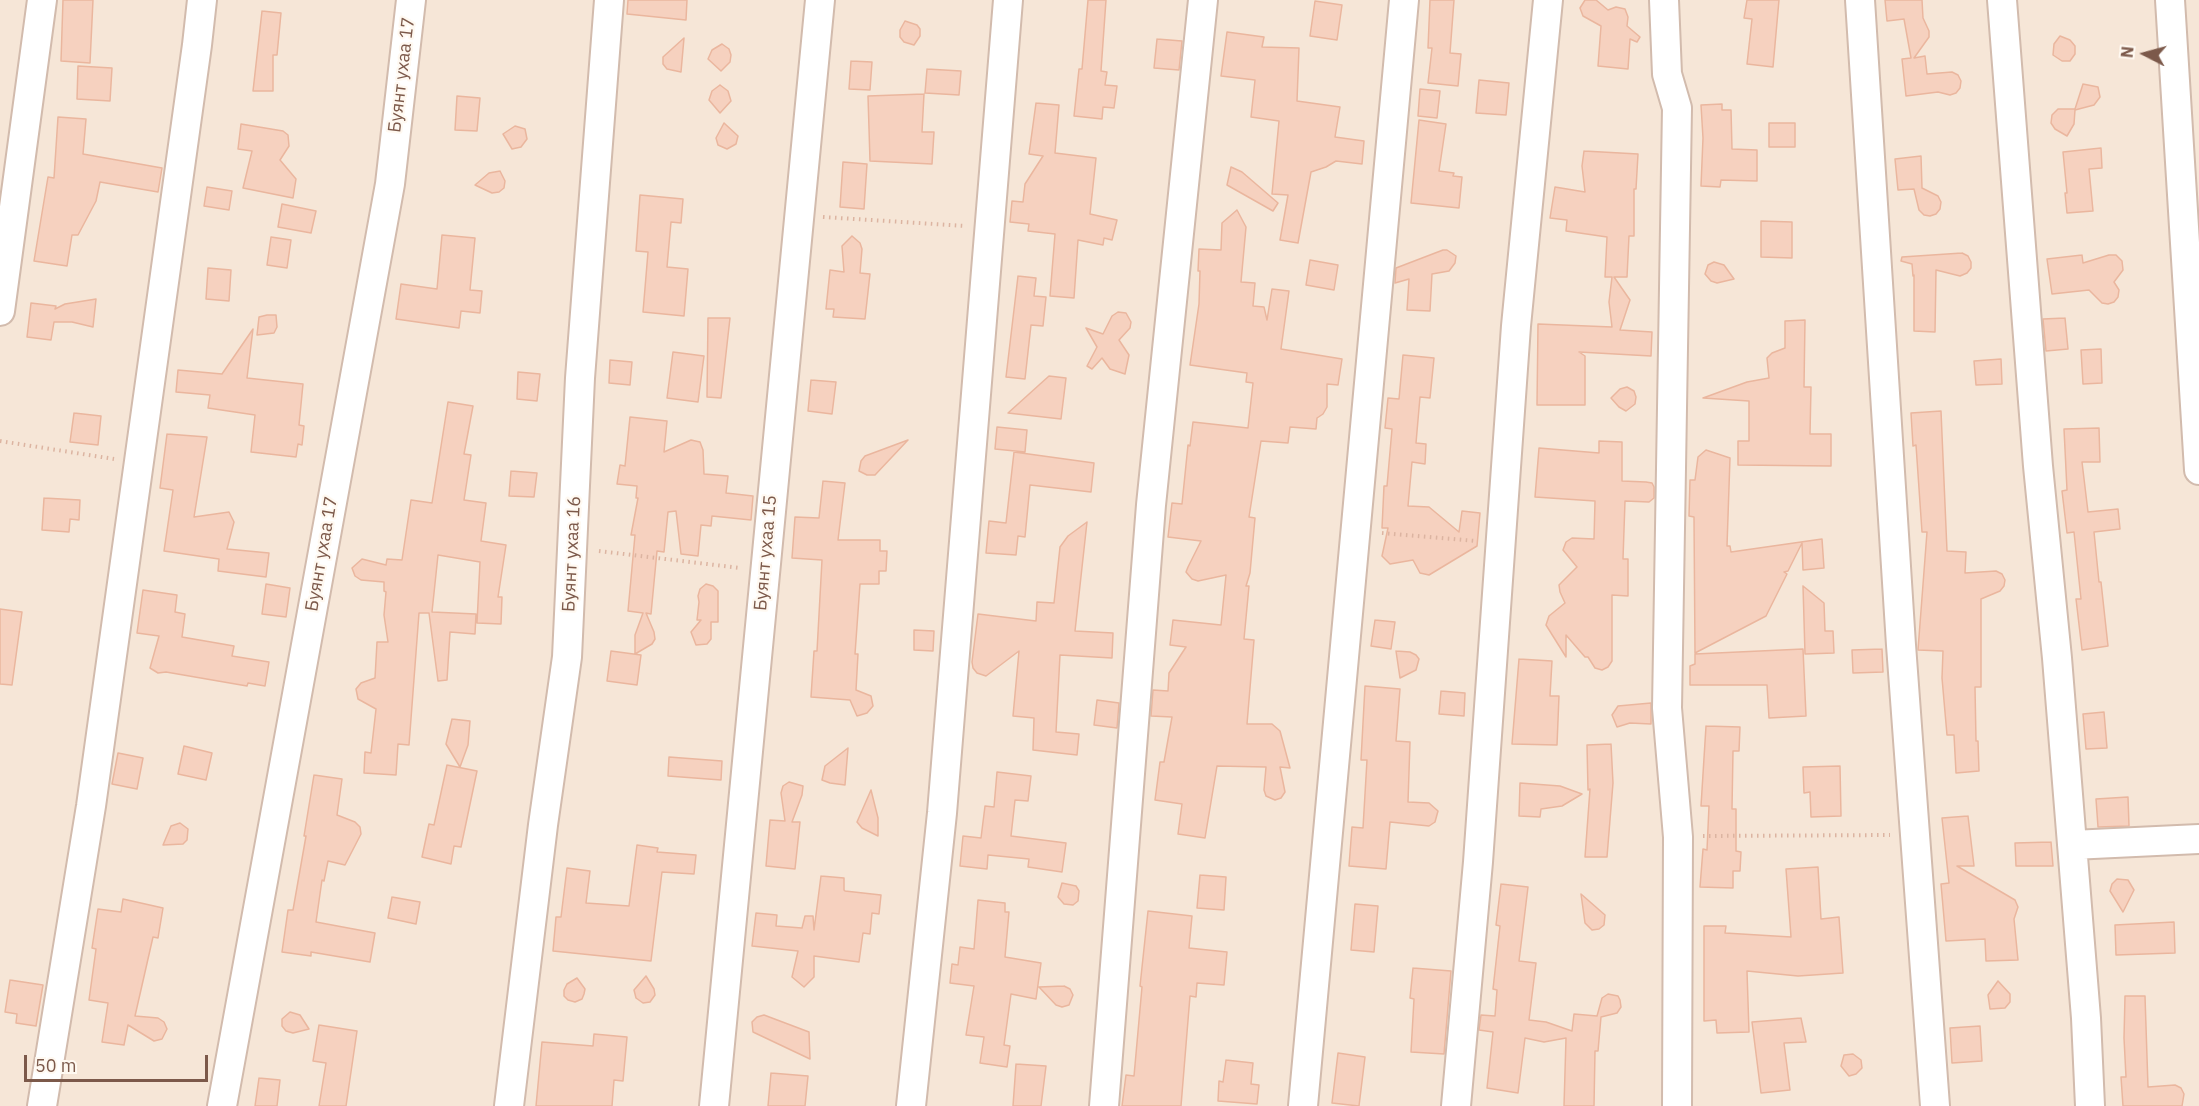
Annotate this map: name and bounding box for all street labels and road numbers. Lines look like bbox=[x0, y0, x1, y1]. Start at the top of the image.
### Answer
street label: Буянт ухаа 17 bbox=[384, 16, 420, 134]
street label: Буянт ухаа 15 bbox=[750, 494, 782, 612]
street label: Буянт ухаа 17 bbox=[301, 495, 343, 613]
street label: Буянт ухаа 16 bbox=[558, 495, 586, 613]

